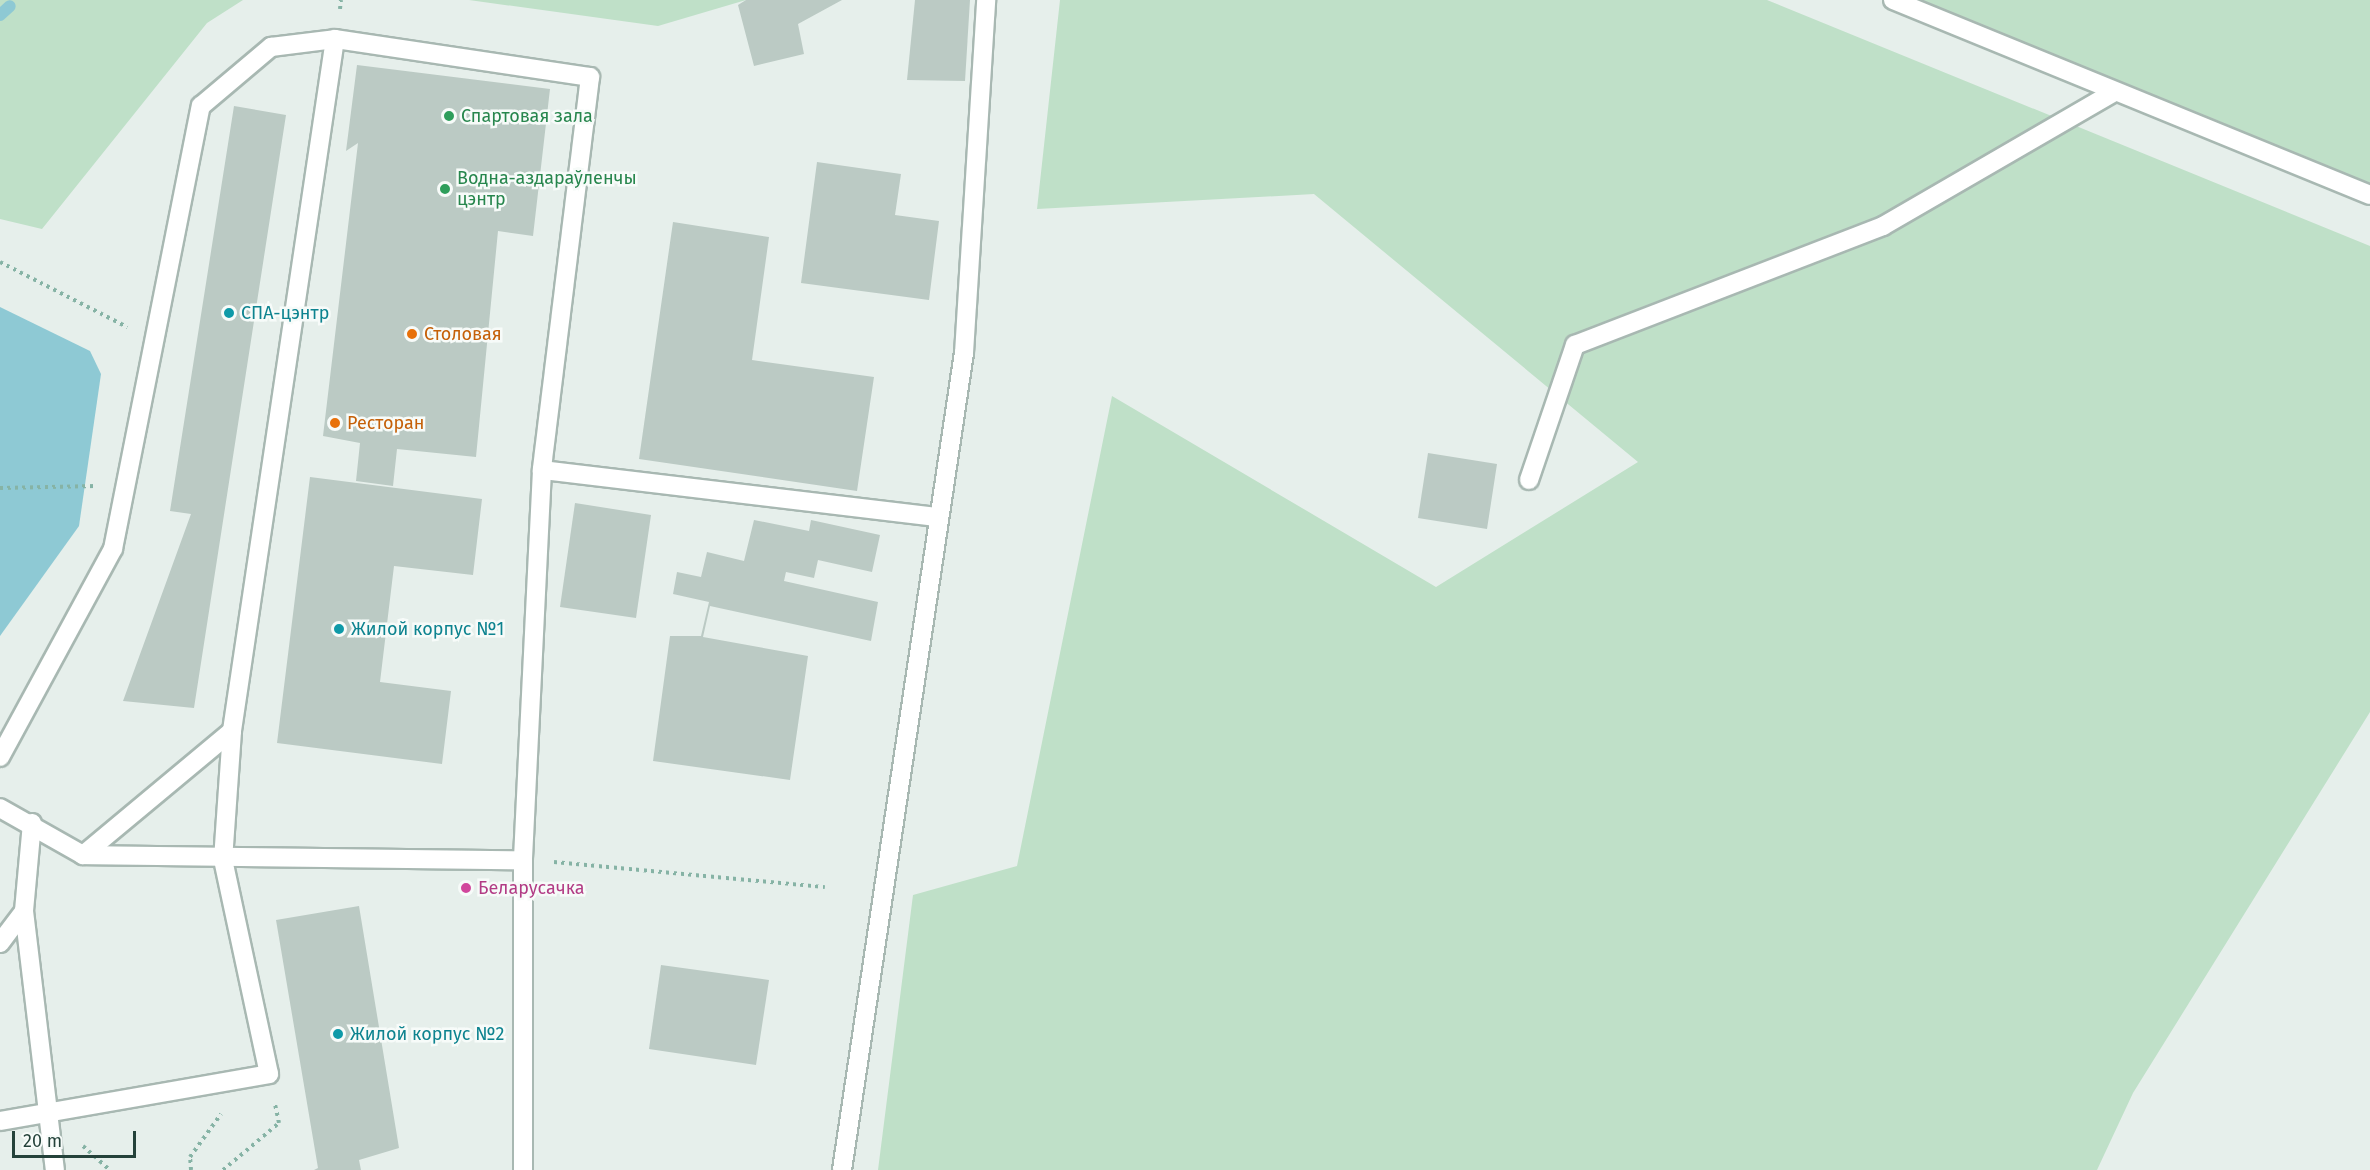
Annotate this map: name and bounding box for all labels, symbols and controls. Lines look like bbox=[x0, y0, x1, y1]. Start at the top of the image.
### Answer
place label: Спартовая зала bbox=[461, 105, 593, 127]
marker: Спартовая зала bbox=[442, 109, 456, 123]
place label: Водна-аздараўленчы цэнтр bbox=[457, 168, 637, 210]
marker: Водна-аздараўленчы цэнтр bbox=[438, 182, 452, 196]
place label: СПА-цэнтр bbox=[241, 302, 329, 324]
marker: СПА-цэнтр bbox=[222, 306, 236, 320]
place label: Столовая bbox=[424, 323, 502, 345]
marker: Столовая bbox=[405, 327, 419, 341]
place label: Ресторан bbox=[347, 412, 424, 434]
marker: Ресторан bbox=[328, 416, 342, 430]
place label: Жилой корпус №1 bbox=[351, 618, 504, 640]
marker: Жилой корпус №1 bbox=[332, 622, 346, 636]
place label: Беларусачка bbox=[478, 877, 585, 899]
marker: Беларусачка bbox=[459, 881, 473, 895]
place label: Жилой корпус №2 bbox=[350, 1023, 504, 1045]
marker: Жилой корпус №2 bbox=[331, 1027, 345, 1041]
scale bar bbox=[15, 1119, 140, 1157]
text: 20 m bbox=[23, 1130, 62, 1152]

